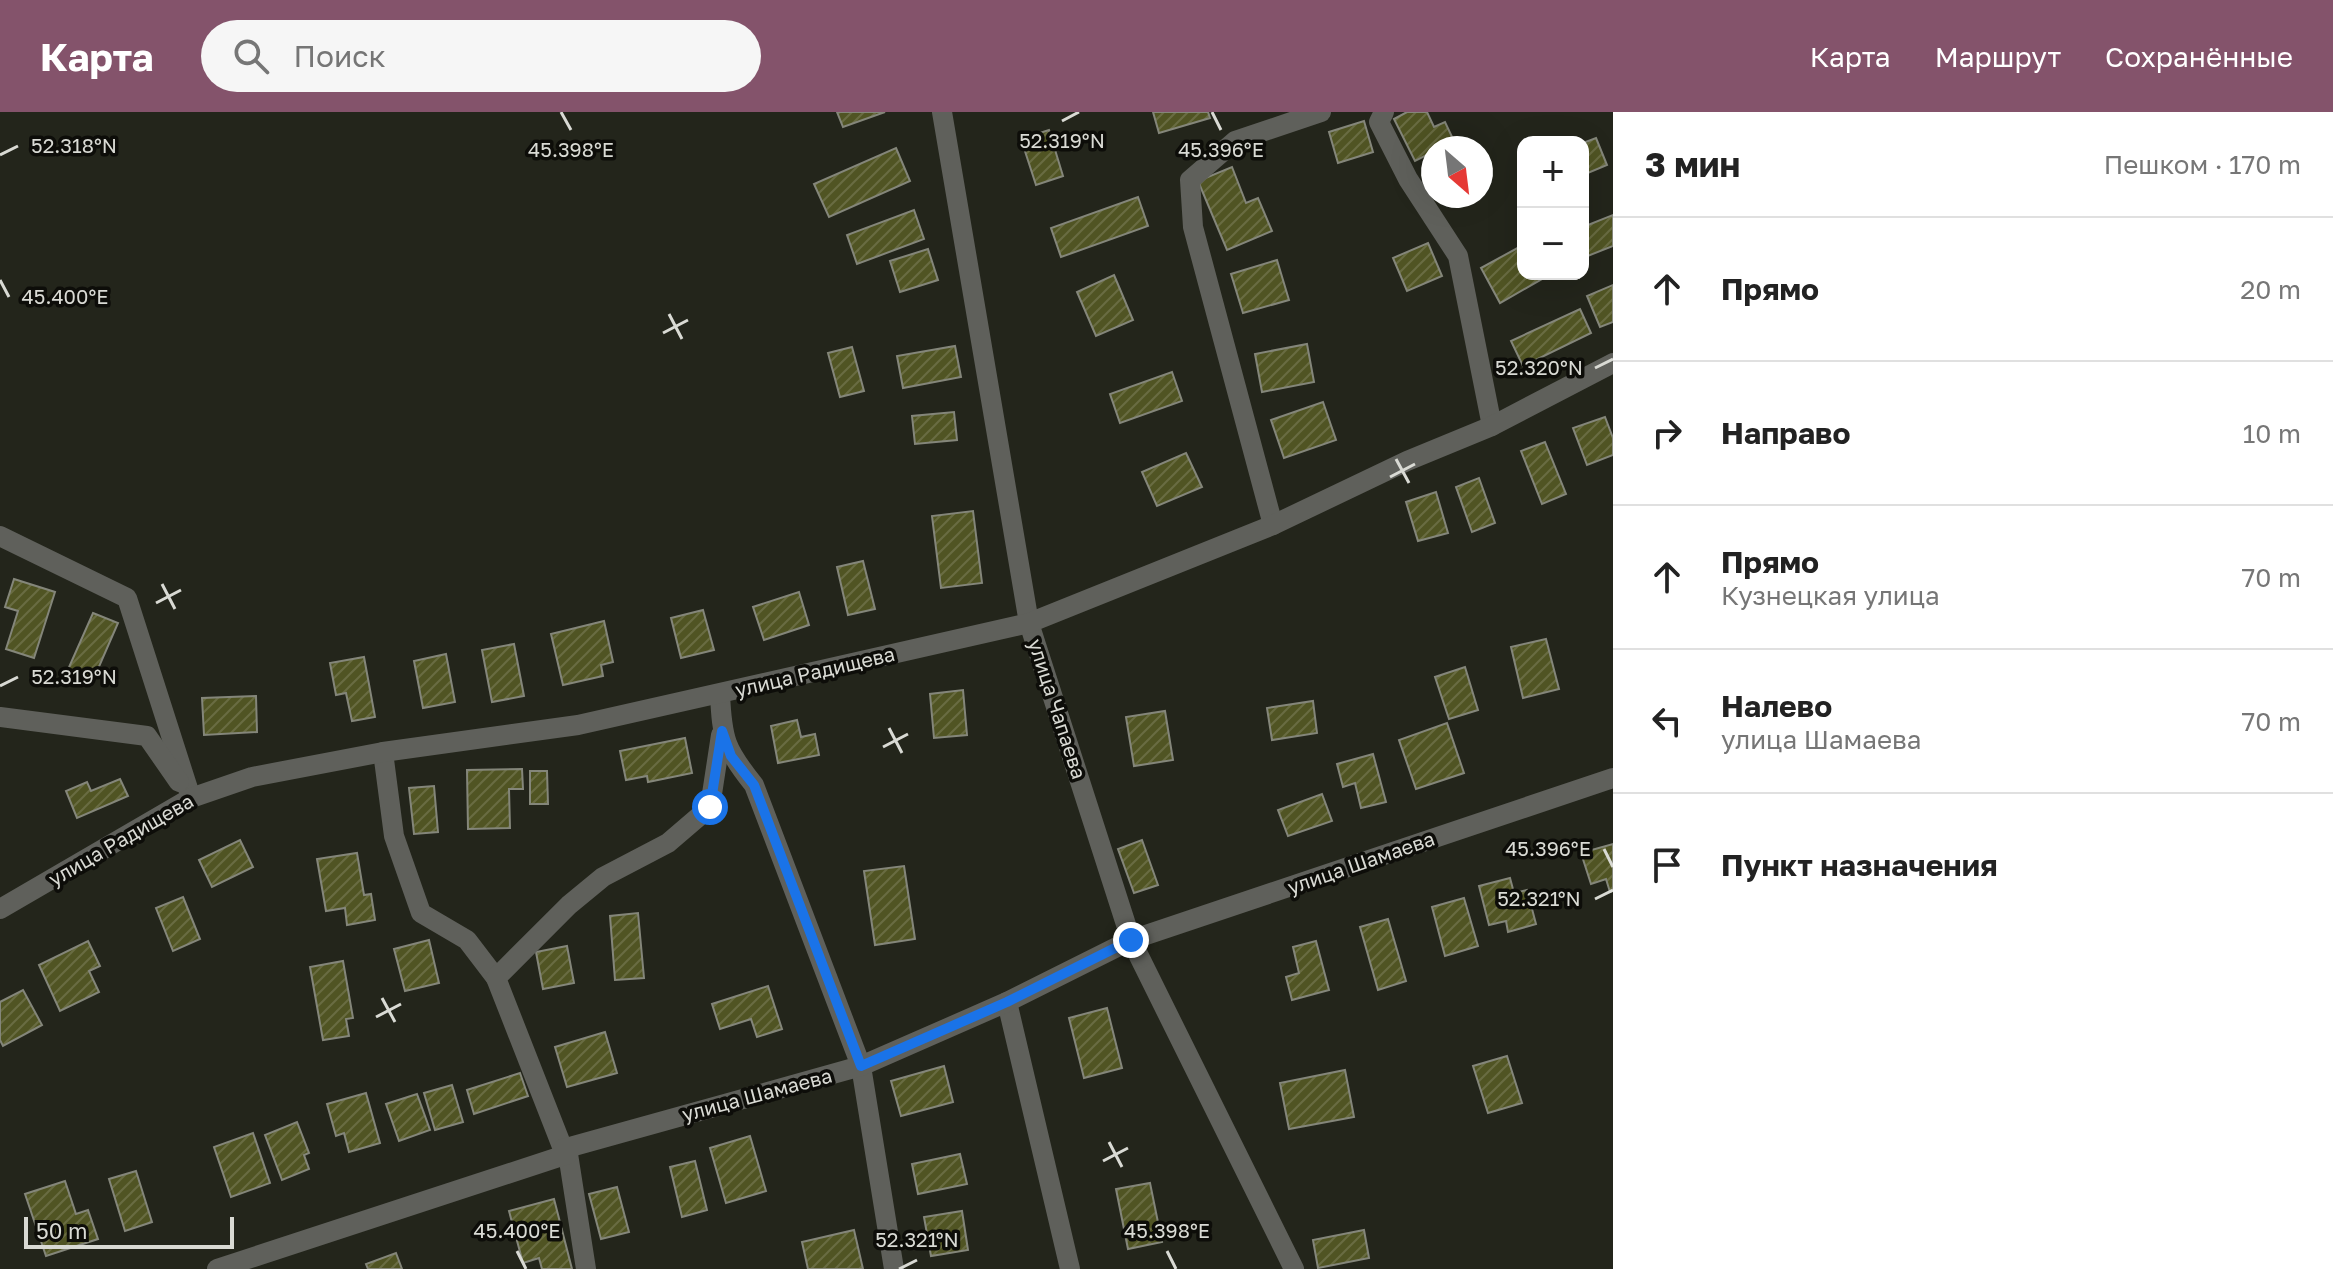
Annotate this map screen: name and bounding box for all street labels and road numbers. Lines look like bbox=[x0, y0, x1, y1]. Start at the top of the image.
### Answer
street label: улица Чапаева bbox=[1024, 636, 1092, 782]
street label: улица Радищева bbox=[733, 641, 897, 701]
street label: улица Радищева bbox=[44, 788, 197, 890]
street label: улица Шамаева bbox=[1284, 826, 1437, 899]
street label: улица Шамаева bbox=[679, 1062, 834, 1126]

